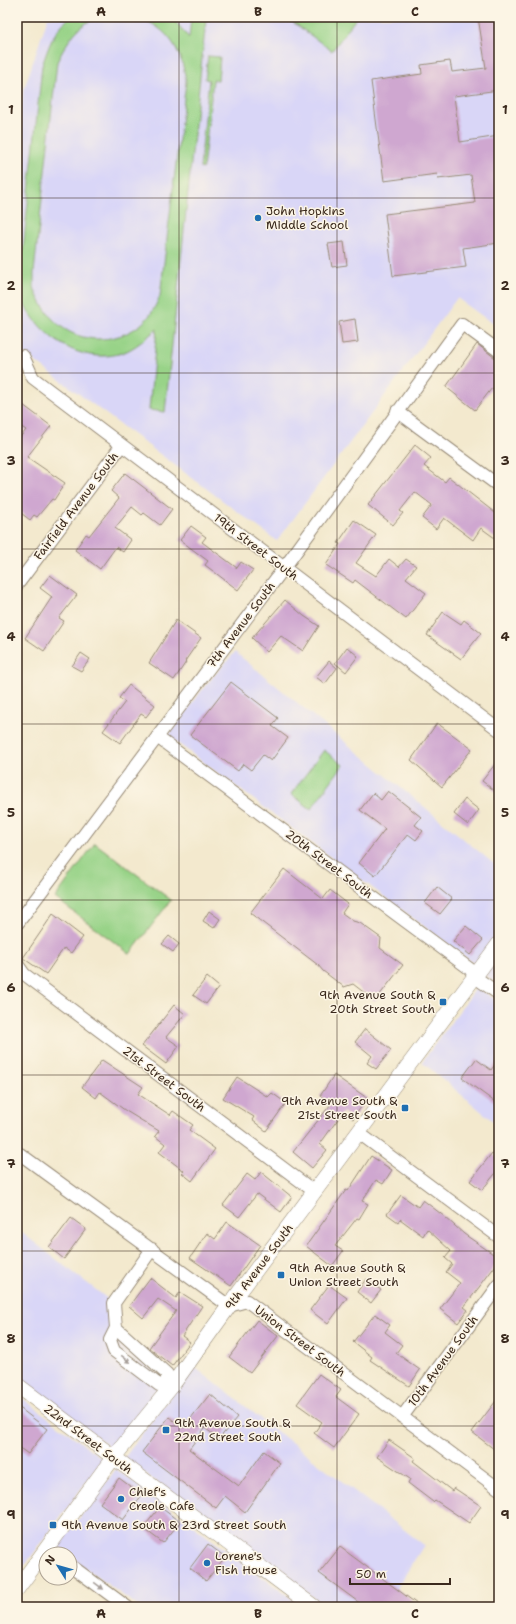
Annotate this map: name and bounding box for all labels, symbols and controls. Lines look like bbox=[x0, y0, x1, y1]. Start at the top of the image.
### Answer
text: A bbox=[96, 3, 106, 20]
text: B bbox=[254, 3, 262, 20]
text: C bbox=[411, 3, 419, 20]
text: 1 bbox=[8, 101, 14, 118]
text: 1 bbox=[502, 101, 508, 118]
place label: John Hopkins Middle School bbox=[266, 203, 348, 233]
marker: John Hopkins Middle School bbox=[253, 213, 263, 223]
text: 2 bbox=[6, 277, 16, 294]
text: 2 bbox=[500, 277, 510, 294]
street label: Fairfield Avenue South bbox=[30, 449, 122, 563]
text: 3 bbox=[6, 452, 16, 469]
text: 3 bbox=[500, 452, 510, 469]
street label: 19th Street South bbox=[210, 510, 302, 584]
street label: 7th Avenue South bbox=[203, 578, 279, 672]
text: 4 bbox=[6, 628, 16, 645]
text: 4 bbox=[500, 628, 510, 645]
text: 5 bbox=[7, 804, 15, 821]
text: 5 bbox=[501, 804, 509, 821]
street label: 20th Street South bbox=[282, 826, 376, 902]
text: 6 bbox=[6, 979, 16, 996]
text: 6 bbox=[500, 979, 510, 996]
place label: 9th Avenue South & 20th Street South bbox=[319, 987, 436, 1017]
marker: 9th Avenue South & 20th Street South bbox=[438, 997, 448, 1007]
street label: 21st Street South bbox=[119, 1043, 209, 1115]
place label: 9th Avenue South & 21st Street South bbox=[281, 1093, 398, 1123]
marker: 9th Avenue South & 21st Street South bbox=[400, 1103, 410, 1113]
text: 7 bbox=[6, 1155, 16, 1172]
text: 7 bbox=[500, 1155, 510, 1172]
street label: 9th Avenue South bbox=[221, 1220, 297, 1314]
place label: 9th Avenue South & Union Street South bbox=[289, 1260, 406, 1290]
marker: 9th Avenue South & Union Street South bbox=[276, 1270, 286, 1280]
street label: Union Street South bbox=[251, 1302, 349, 1380]
street label: 10th Avenue South bbox=[404, 1312, 482, 1410]
text: 8 bbox=[6, 1330, 16, 1347]
text: 8 bbox=[500, 1330, 510, 1347]
one-way arrow bbox=[120, 1355, 131, 1363]
street label: 22nd Street South bbox=[40, 1400, 136, 1478]
place label: 9th Avenue South & 22nd Street South bbox=[174, 1415, 291, 1445]
marker: 9th Avenue South & 22nd Street South bbox=[161, 1425, 171, 1435]
place label: Chief's Creole Cafe bbox=[129, 1484, 195, 1514]
marker: Chief's Creole Cafe bbox=[116, 1494, 126, 1504]
text: 9 bbox=[6, 1506, 16, 1523]
text: 9 bbox=[500, 1506, 510, 1523]
place label: 9th Avenue South & 23rd Street South bbox=[61, 1517, 286, 1533]
marker: 9th Avenue South & 23rd Street South bbox=[48, 1520, 58, 1530]
north arrow bbox=[38, 1546, 78, 1586]
place label: Lorene's Fish House bbox=[215, 1548, 278, 1578]
text: N bbox=[42, 1552, 59, 1568]
marker: Lorene's Fish House bbox=[202, 1558, 212, 1568]
scale bar bbox=[350, 1560, 450, 1586]
text: 50 m bbox=[356, 1566, 386, 1582]
one-way arrow bbox=[93, 1582, 104, 1590]
text: A bbox=[96, 1605, 106, 1622]
text: B bbox=[254, 1605, 262, 1622]
text: C bbox=[411, 1605, 419, 1622]

